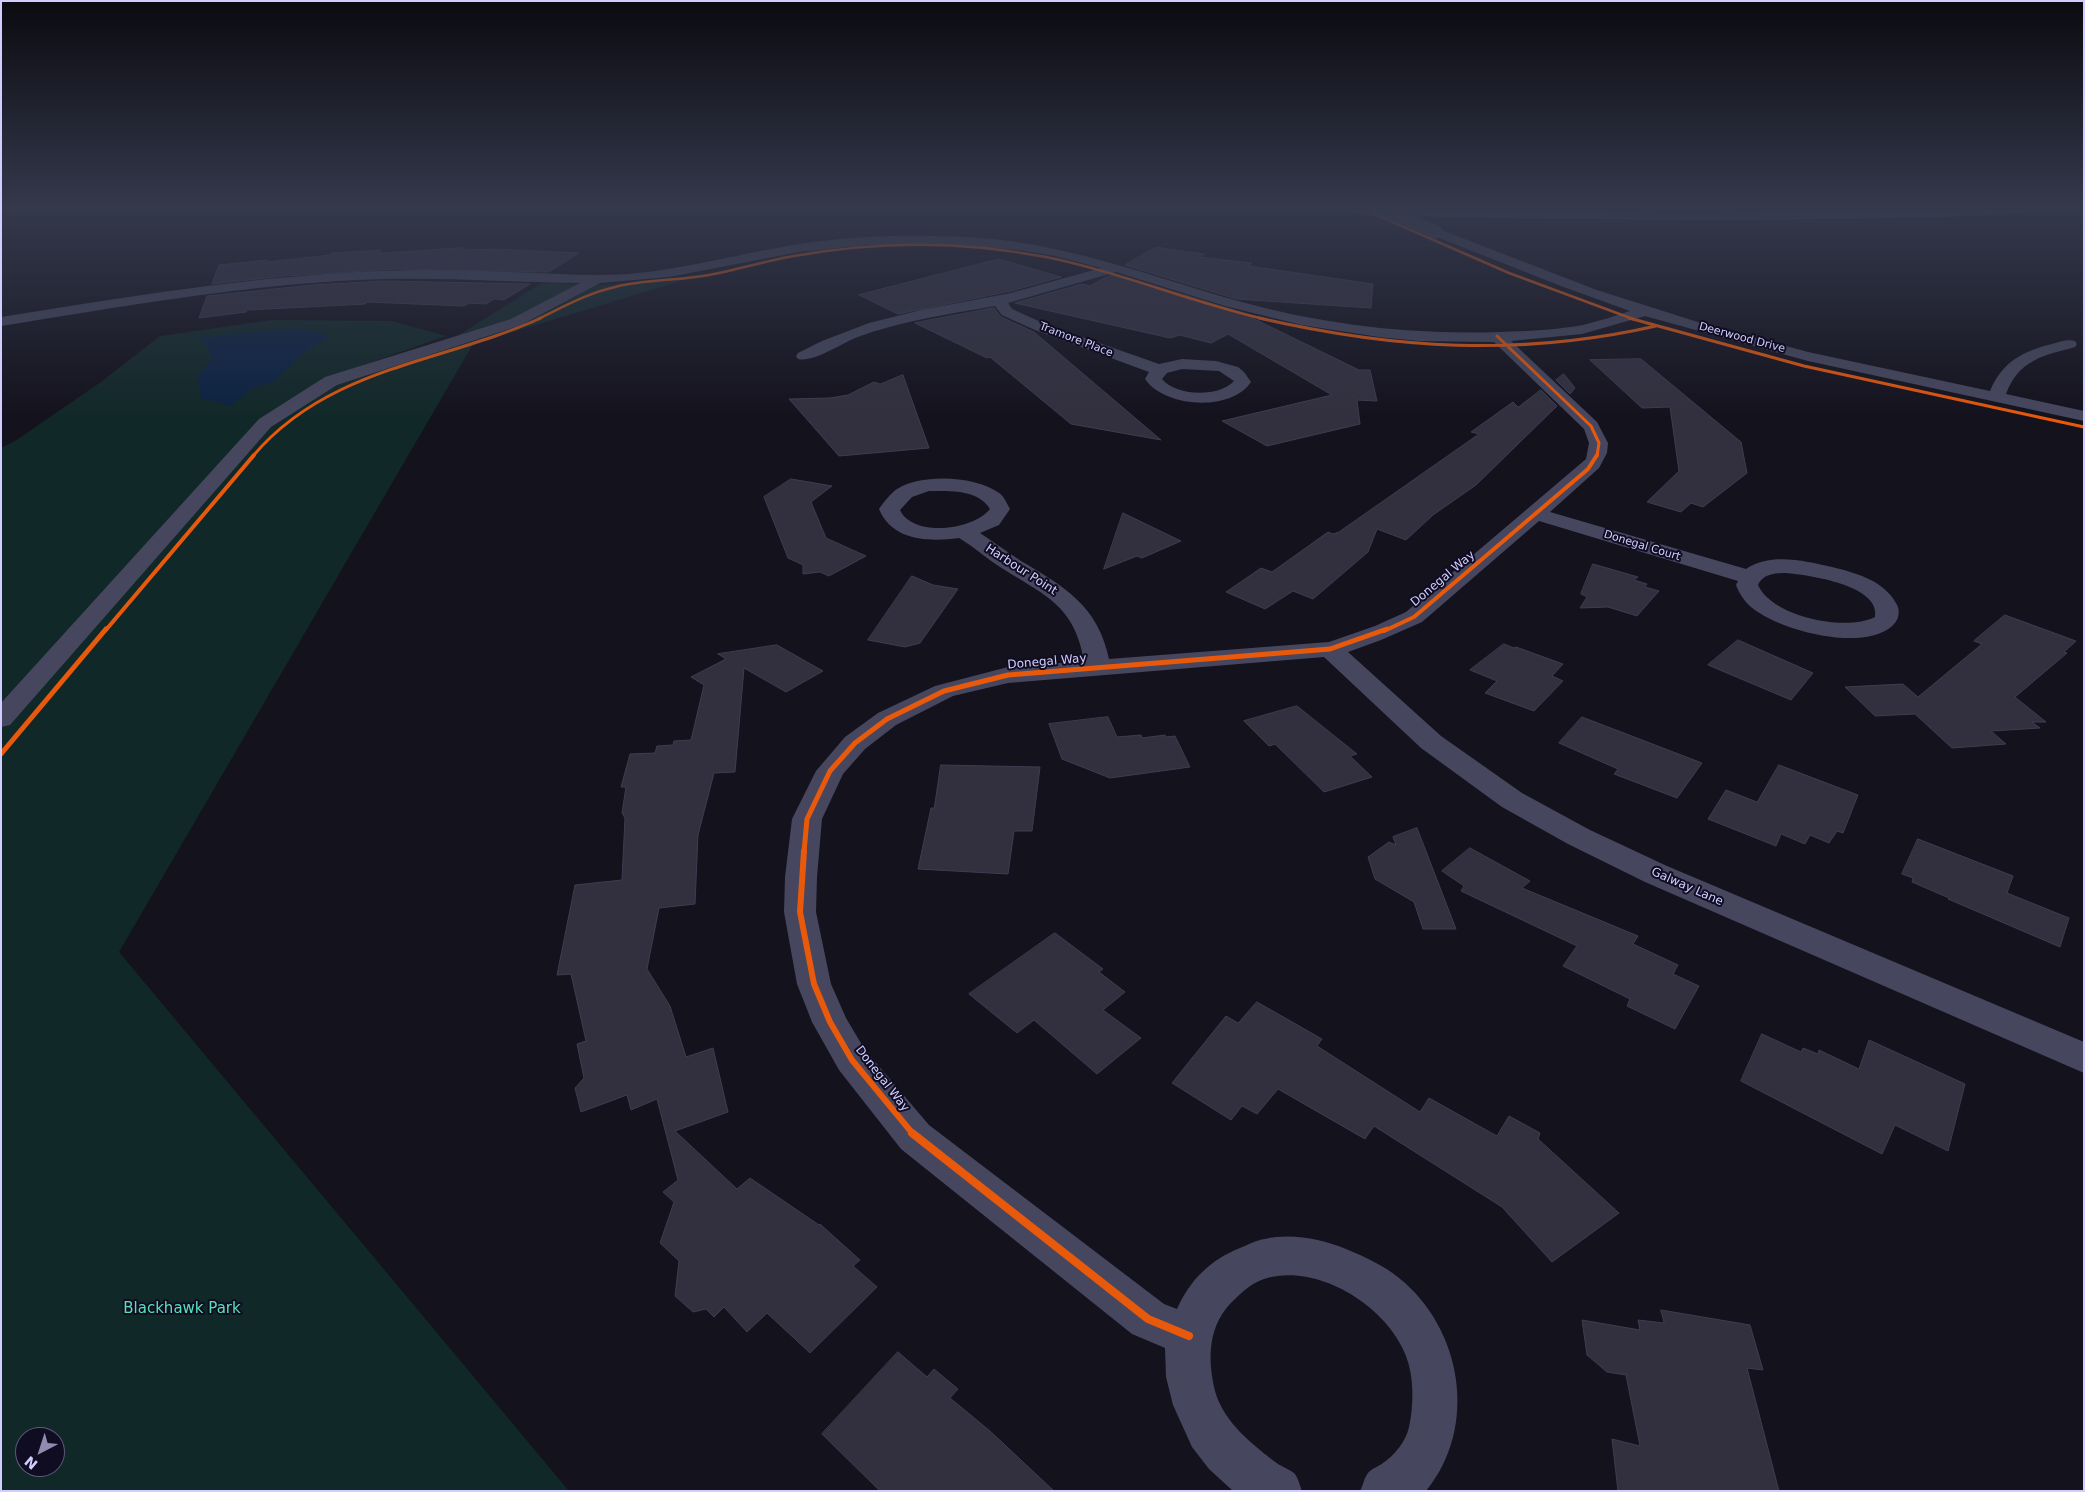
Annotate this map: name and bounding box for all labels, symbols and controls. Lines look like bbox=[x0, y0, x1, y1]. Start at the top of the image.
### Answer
street label: Tramore Place bbox=[1037, 320, 1115, 360]
street label: Deerwood Drive bbox=[1697, 320, 1787, 356]
street label: Donegal Court bbox=[1602, 528, 1682, 564]
street label: Harbour Point bbox=[983, 542, 1059, 598]
street label: Donegal Way bbox=[1408, 548, 1478, 610]
street label: Donegal Way bbox=[1007, 651, 1087, 673]
street label: Galway Lane bbox=[1649, 865, 1725, 909]
street label: Donegal Way bbox=[852, 1043, 912, 1115]
park label: Blackhawk Park bbox=[123, 1300, 241, 1318]
north arrow bbox=[15, 1427, 65, 1477]
text: N bbox=[21, 1453, 41, 1473]

